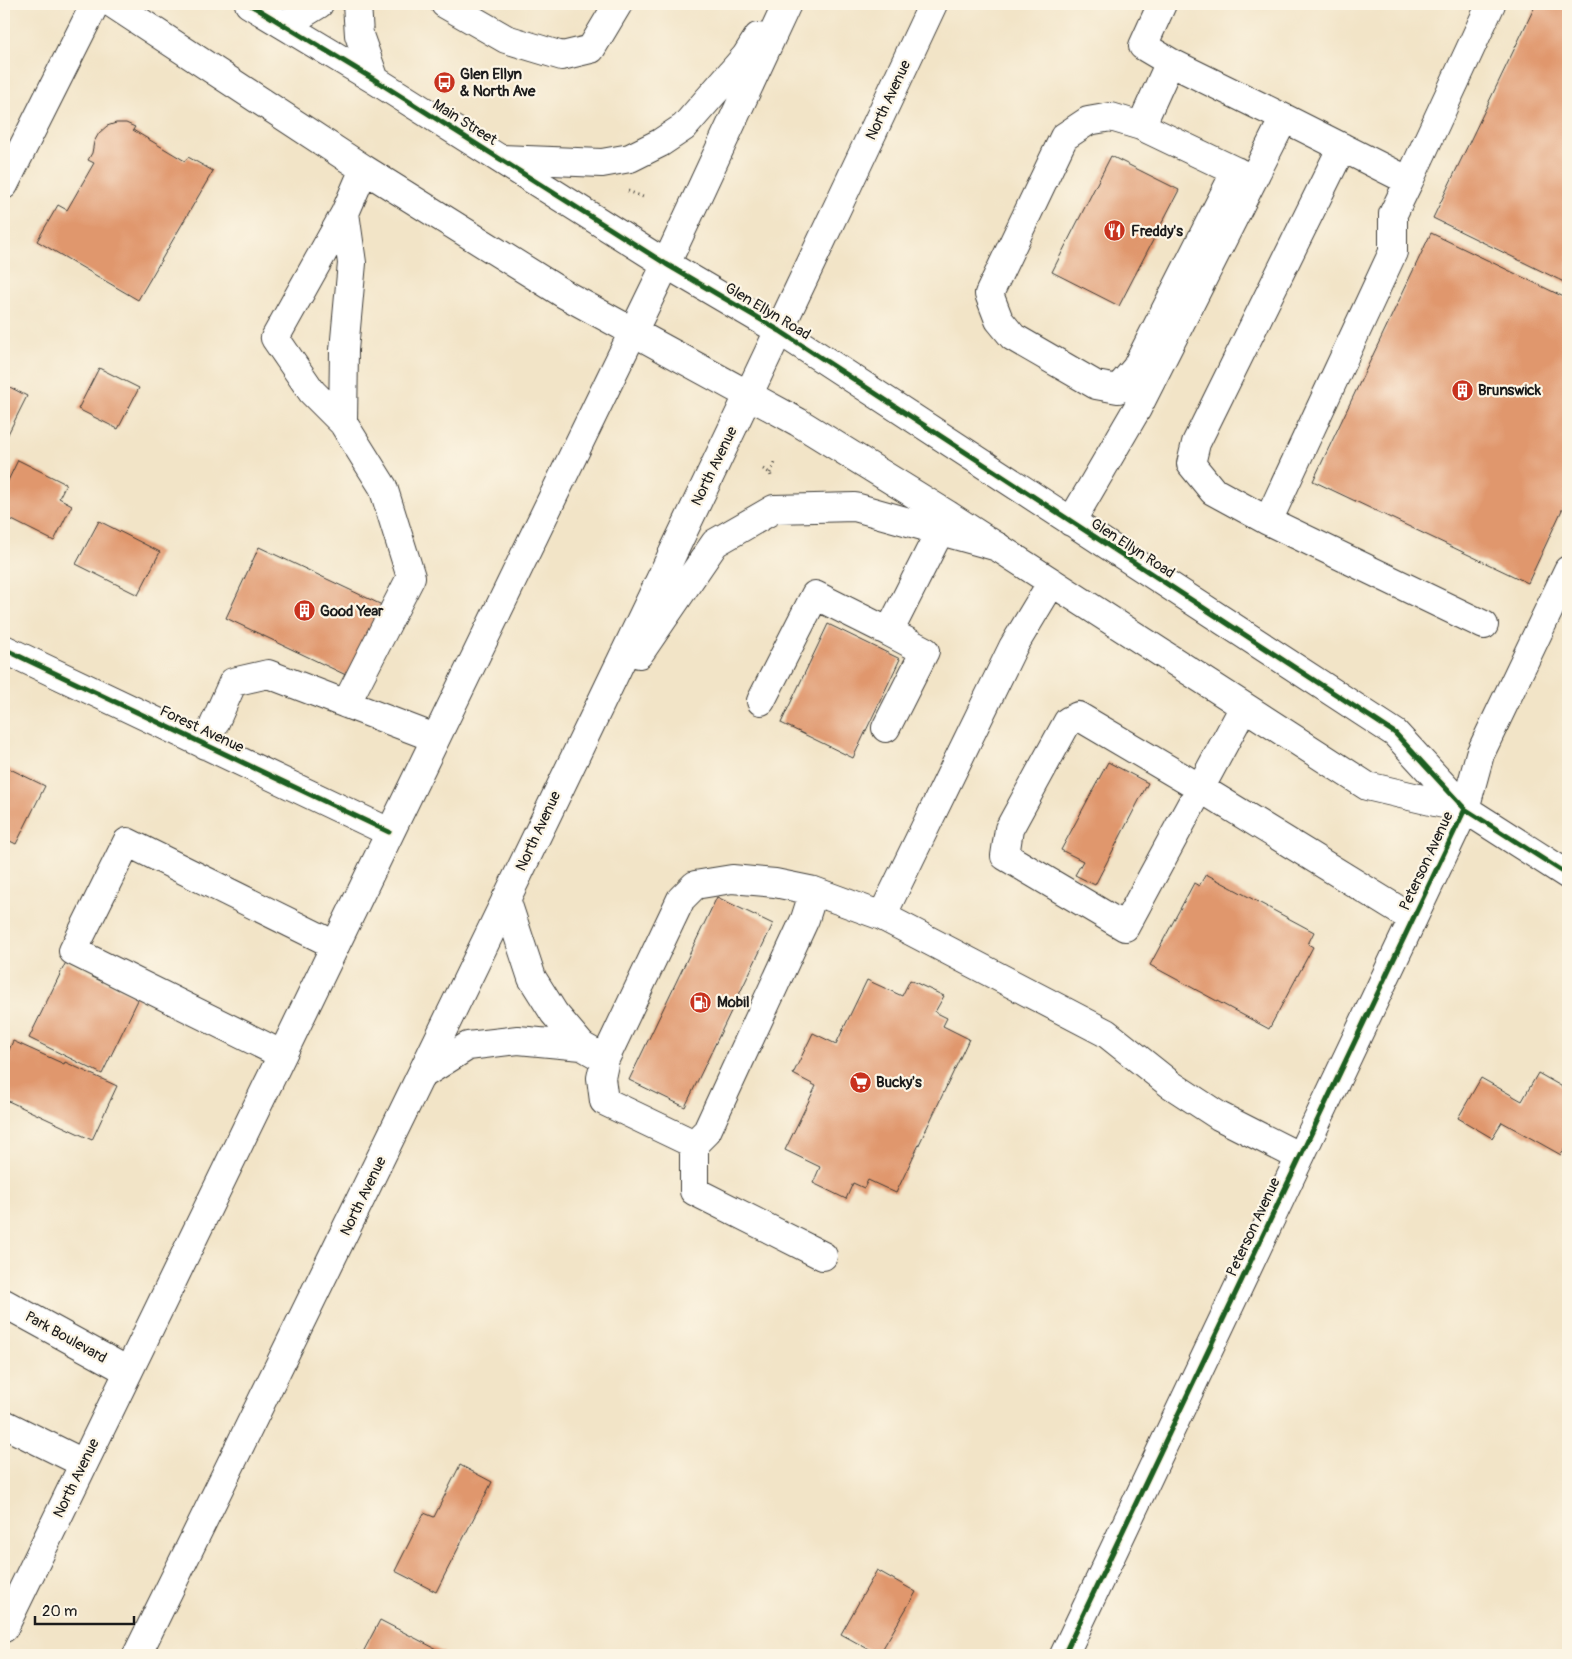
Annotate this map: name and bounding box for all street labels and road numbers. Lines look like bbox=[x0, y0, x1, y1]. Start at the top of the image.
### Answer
street label: North Avenue bbox=[862, 57, 915, 143]
street label: Main Street bbox=[429, 95, 501, 150]
street label: Glen Ellyn Road bbox=[722, 278, 814, 344]
street label: North Avenue bbox=[687, 423, 742, 509]
street label: Glen Ellyn Road bbox=[1087, 514, 1178, 583]
street label: Forest Avenue bbox=[157, 702, 248, 758]
street label: North Avenue bbox=[512, 788, 565, 874]
street label: Peterson Avenue bbox=[1395, 808, 1458, 914]
street label: North Avenue bbox=[336, 1153, 391, 1239]
street label: Peterson Avenue bbox=[1222, 1174, 1285, 1280]
street label: Park Boulevard bbox=[21, 1307, 110, 1368]
street label: North Avenue bbox=[49, 1435, 104, 1521]

